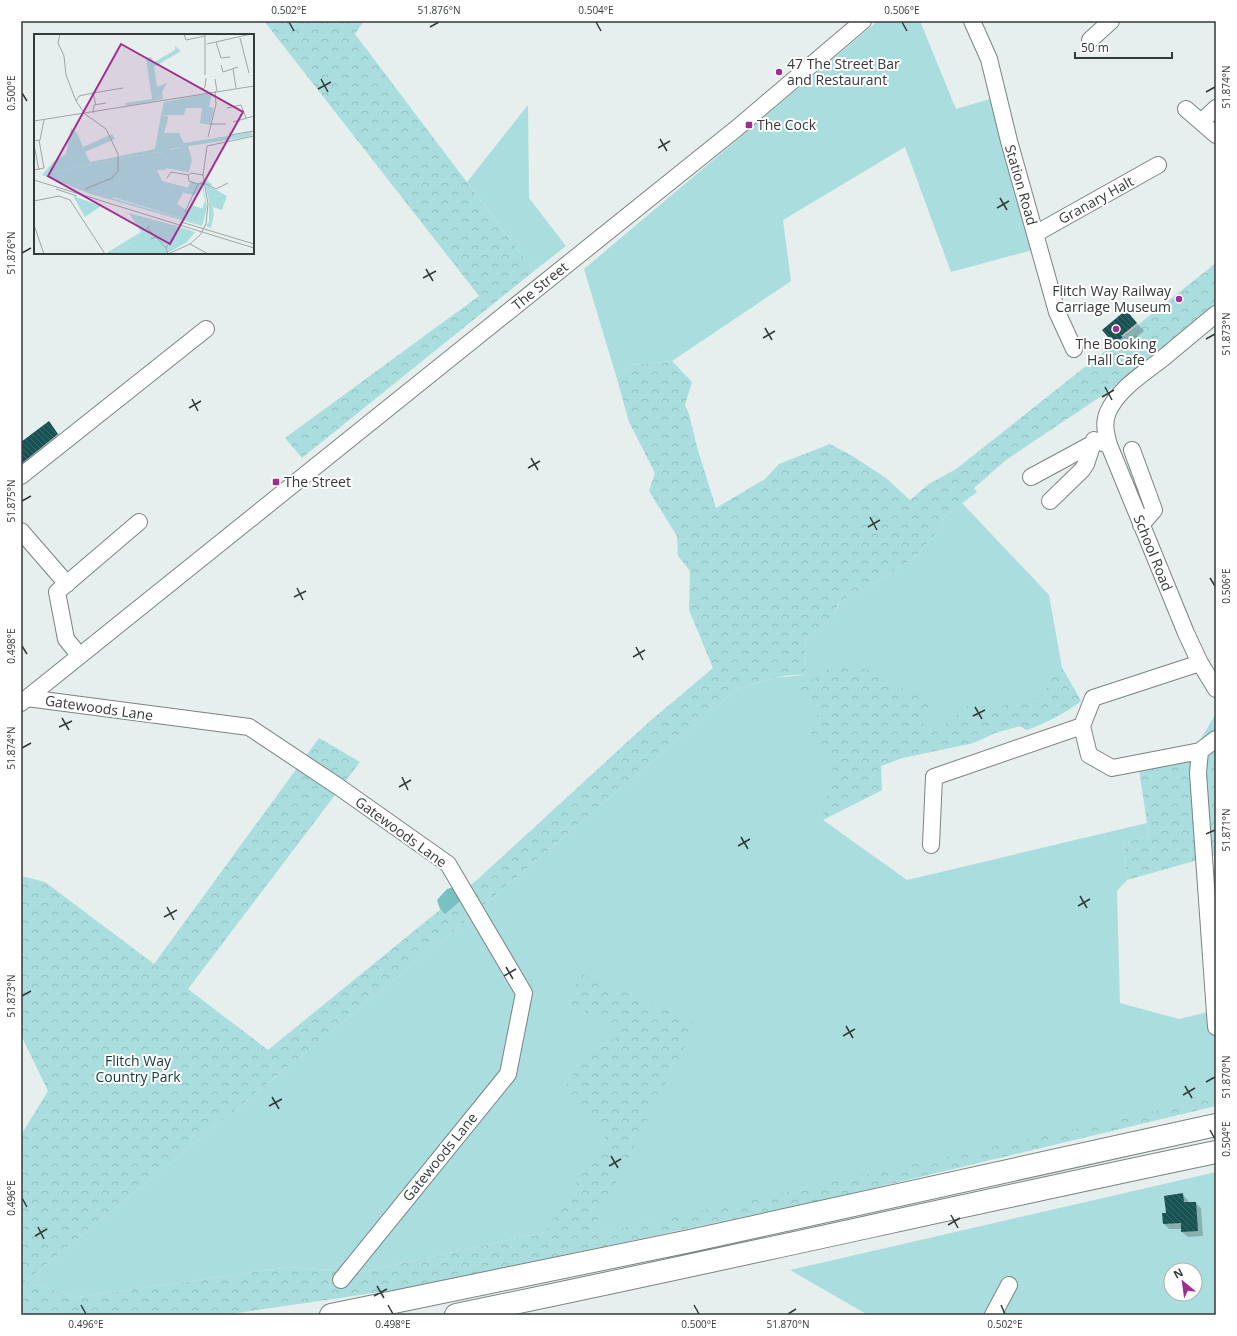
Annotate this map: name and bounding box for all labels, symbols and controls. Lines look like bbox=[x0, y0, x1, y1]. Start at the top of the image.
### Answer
text: 0.502°E bbox=[271, 3, 307, 17]
text: 51.876°N bbox=[417, 3, 461, 17]
text: 0.504°E bbox=[578, 3, 614, 17]
text: 0.506°E bbox=[884, 3, 920, 17]
inset map bbox=[34, 34, 254, 254]
scale bar bbox=[1075, 34, 1172, 60]
text: 50 m bbox=[1081, 39, 1109, 56]
place label: 47 The Street Bar and Restaurant bbox=[787, 54, 900, 89]
text: 51.874°N bbox=[1219, 65, 1233, 109]
marker: 47 The Street Bar and Restaurant bbox=[774, 67, 784, 77]
text: 0.500°E bbox=[4, 75, 18, 111]
place label: The Cock bbox=[757, 115, 817, 134]
marker: The Cock bbox=[744, 120, 754, 130]
street label: Station Road bbox=[1001, 142, 1042, 227]
street label: Granary Halt bbox=[1055, 171, 1137, 228]
text: 51.876°N bbox=[4, 231, 18, 275]
street label: The Street bbox=[508, 257, 572, 314]
place label: Flitch Way Railway Carriage Museum bbox=[1052, 281, 1172, 316]
marker: Flitch Way Railway Carriage Museum bbox=[1174, 294, 1184, 304]
text: 51.873°N bbox=[1219, 312, 1233, 356]
marker: The Booking Hall Cafe bbox=[1111, 324, 1121, 334]
place label: The Booking Hall Cafe bbox=[1076, 334, 1157, 369]
place label: The Street bbox=[284, 472, 351, 491]
marker: The Street bbox=[271, 477, 281, 487]
text: 51.875°N bbox=[4, 479, 18, 523]
street label: School Road bbox=[1130, 512, 1177, 594]
text: 0.506°E bbox=[1219, 568, 1233, 604]
text: 0.498°E bbox=[4, 628, 18, 664]
street label: Gatewoods Lane bbox=[44, 691, 154, 725]
text: 51.874°N bbox=[4, 726, 18, 770]
street label: Gatewoods Lane bbox=[352, 792, 451, 871]
text: 51.871°N bbox=[1219, 808, 1233, 852]
text: 51.873°N bbox=[4, 974, 18, 1018]
park label: Flitch Way Country Park bbox=[95, 1051, 181, 1086]
text: 51.870°N bbox=[1219, 1055, 1233, 1099]
street label: Gatewoods Lane bbox=[398, 1108, 481, 1205]
text: 0.504°E bbox=[1219, 1121, 1233, 1157]
text: 0.496°E bbox=[4, 1180, 18, 1216]
north arrow bbox=[1163, 1262, 1203, 1302]
text: N bbox=[1170, 1264, 1185, 1282]
text: 0.496°E bbox=[68, 1317, 104, 1331]
text: 0.498°E bbox=[375, 1317, 411, 1331]
text: 0.500°E bbox=[681, 1317, 717, 1331]
text: 51.870°N bbox=[766, 1317, 810, 1331]
text: 0.502°E bbox=[987, 1317, 1023, 1331]

